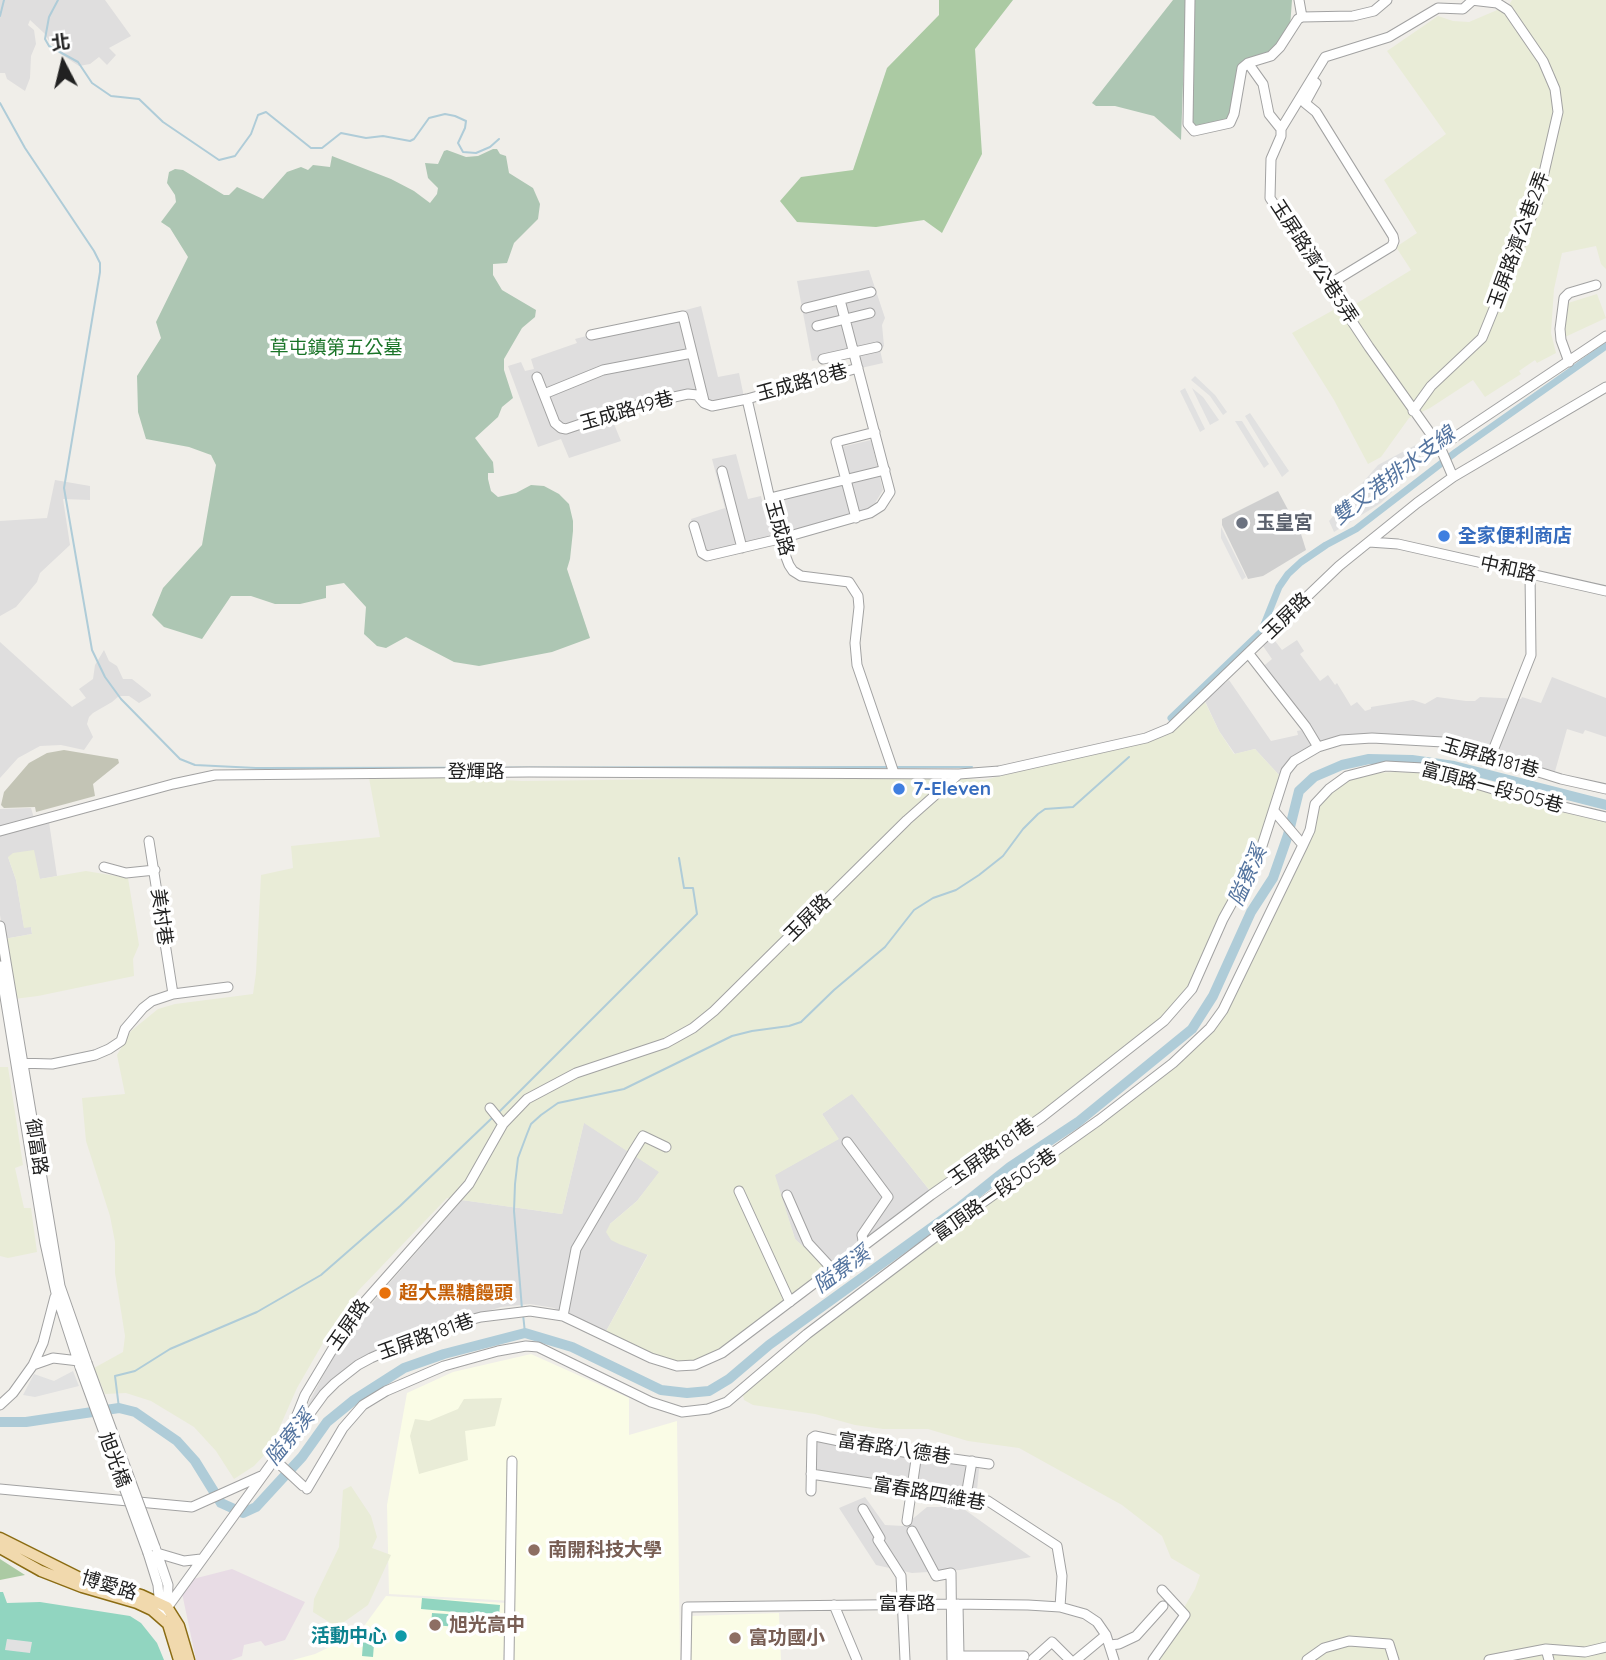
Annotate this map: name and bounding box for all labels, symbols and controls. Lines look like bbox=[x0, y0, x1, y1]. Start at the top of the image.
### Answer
north arrow bbox=[28, 28, 98, 98]
text: 北 bbox=[50, 29, 71, 55]
street label: 玉屏路濟公巷2弄 bbox=[1484, 169, 1554, 311]
street label: 玉屏路濟公巷3弄 bbox=[1266, 196, 1362, 328]
park label: 草屯鎮第五公墓 bbox=[270, 337, 402, 359]
street label: 玉成路18巷 bbox=[754, 360, 850, 406]
street label: 玉成路49巷 bbox=[578, 387, 676, 435]
water label: 雙叉港排水支線 bbox=[1328, 422, 1460, 530]
street label: 玉成路 bbox=[760, 497, 798, 559]
place label: 玉皇宮 bbox=[1256, 512, 1313, 534]
marker: 玉皇宮 bbox=[1234, 515, 1250, 531]
place label: 全家便利商店 bbox=[1458, 525, 1572, 547]
marker: 全家便利商店 bbox=[1436, 528, 1452, 544]
street label: 中和路 bbox=[1478, 551, 1538, 587]
street label: 玉屏路 bbox=[1259, 588, 1315, 644]
street label: 玉屏路181巷 bbox=[1439, 733, 1541, 783]
street label: 富頂路一段505巷 bbox=[1419, 758, 1565, 818]
street label: 登輝路 bbox=[448, 761, 504, 783]
place label: 7-Eleven bbox=[913, 778, 991, 800]
marker: 7-Eleven bbox=[891, 781, 907, 797]
water label: 隘寮溪 bbox=[1224, 842, 1272, 910]
street label: 美村巷 bbox=[146, 887, 176, 947]
street label: 玉屏路 bbox=[780, 890, 836, 946]
street label: 玉屏路181巷 bbox=[944, 1114, 1040, 1190]
street label: 御富路 bbox=[20, 1117, 52, 1177]
street label: 富頂路一段505巷 bbox=[929, 1144, 1061, 1246]
water label: 隘寮溪 bbox=[809, 1241, 875, 1299]
place label: 超大黑糖饅頭 bbox=[399, 1282, 513, 1304]
marker: 超大黑糖饅頭 bbox=[377, 1285, 393, 1301]
street label: 玉屏路 bbox=[323, 1295, 375, 1355]
street label: 玉屏路181巷 bbox=[375, 1309, 477, 1365]
water label: 隘寮溪 bbox=[260, 1406, 320, 1470]
street label: 旭光橋 bbox=[94, 1429, 134, 1491]
street label: 富春路八德巷 bbox=[836, 1429, 952, 1469]
street label: 富春路四維巷 bbox=[871, 1473, 987, 1515]
place label: 南開科技大學 bbox=[548, 1539, 662, 1561]
marker: 南開科技大學 bbox=[526, 1542, 542, 1558]
street label: 博愛路 bbox=[78, 1567, 140, 1605]
street label: 富春路 bbox=[879, 1593, 935, 1615]
place label: 旭光高中 bbox=[449, 1614, 525, 1636]
marker: 旭光高中 bbox=[427, 1617, 443, 1633]
place label: 活動中心 bbox=[311, 1625, 387, 1647]
place label: 富功國小 bbox=[749, 1627, 825, 1649]
marker: 活動中心 bbox=[393, 1628, 409, 1644]
marker: 富功國小 bbox=[727, 1630, 743, 1646]

